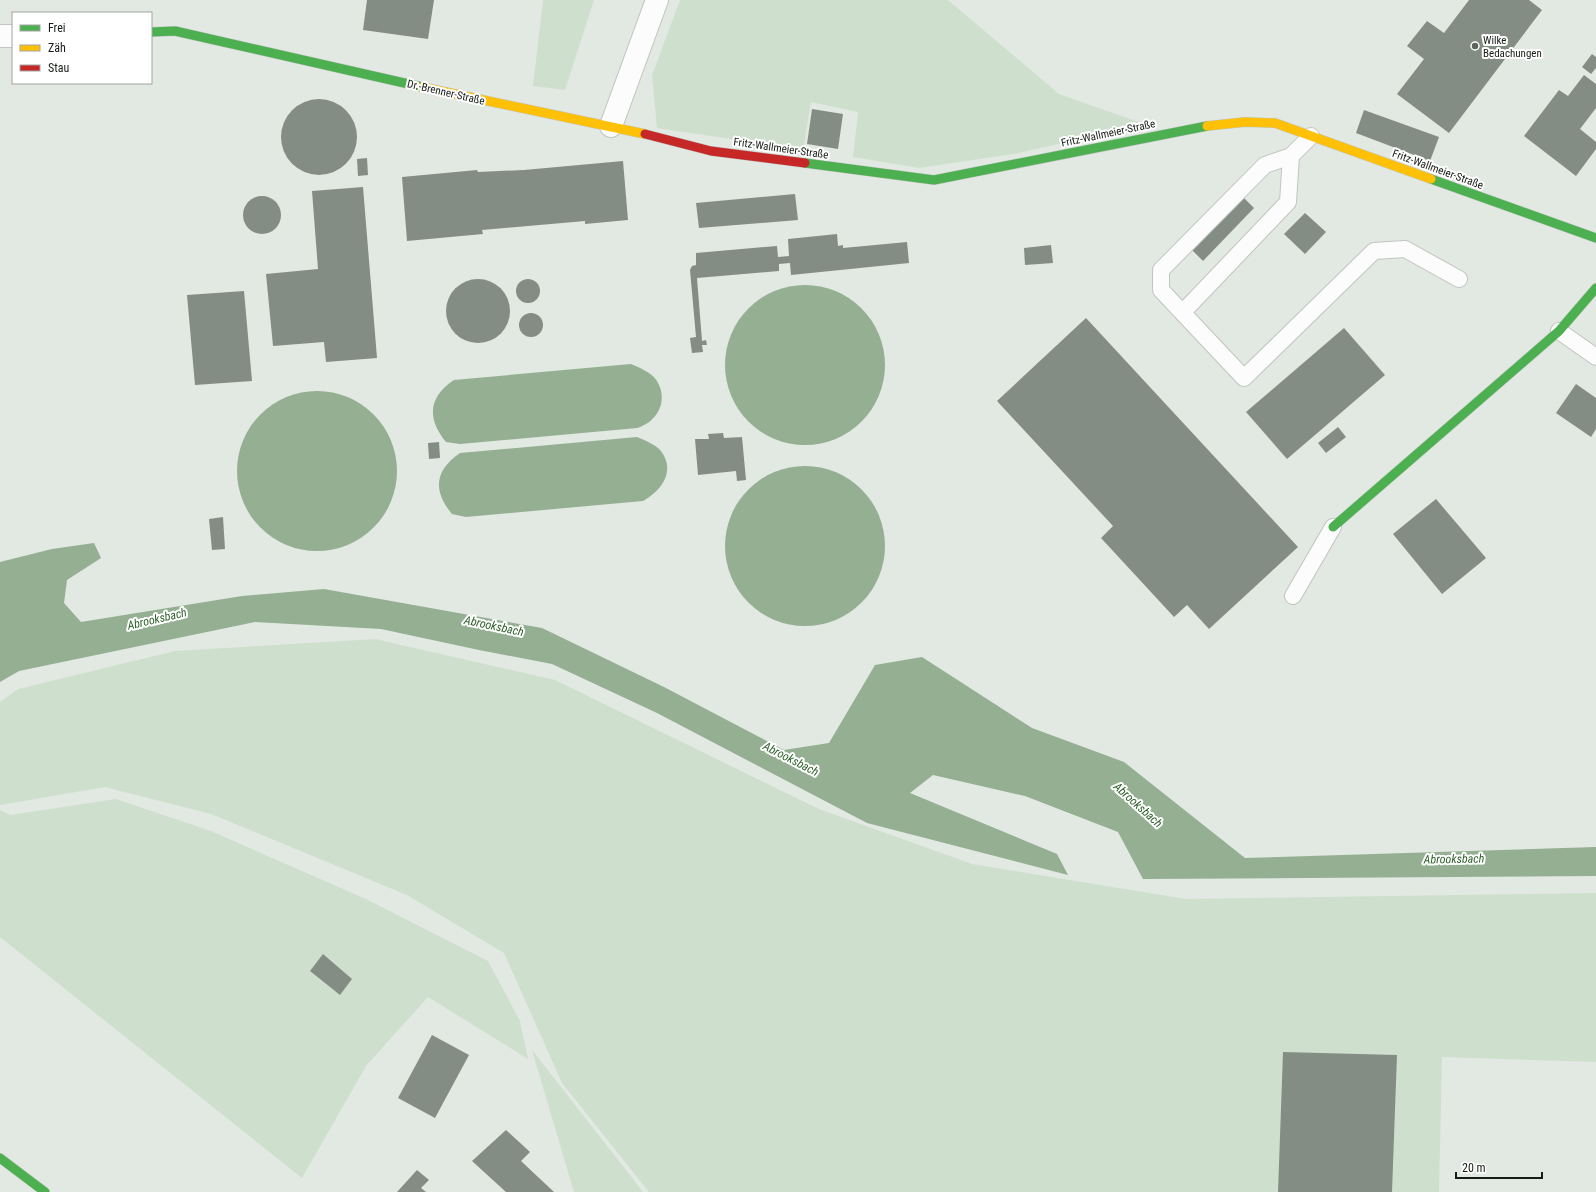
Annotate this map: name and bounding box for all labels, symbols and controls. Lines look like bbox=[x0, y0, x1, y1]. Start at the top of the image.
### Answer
legend bbox=[12, 12, 152, 84]
text: Frei bbox=[48, 21, 66, 35]
place label: Wilke Bedachungen bbox=[1483, 34, 1542, 60]
text: Zäh bbox=[48, 41, 66, 55]
marker: Wilke Bedachungen bbox=[1470, 41, 1480, 51]
text: Stau bbox=[48, 61, 70, 75]
street label: Dr.-Brenner-Straße bbox=[406, 77, 486, 108]
street label: Fritz-Wallmeier-Straße bbox=[1060, 117, 1156, 150]
street label: Fritz-Wallmeier-Straße bbox=[733, 135, 829, 162]
street label: Fritz-Wallmeier-Straße bbox=[1391, 147, 1485, 192]
water label: Abrooksbach bbox=[125, 605, 188, 633]
water label: Abrooksbach bbox=[462, 613, 525, 639]
water label: Abrooksbach bbox=[760, 739, 821, 779]
water label: Abrooksbach bbox=[1110, 779, 1165, 831]
water label: Abrooksbach bbox=[1423, 851, 1485, 867]
scale bar bbox=[1456, 1154, 1542, 1180]
text: 20 m bbox=[1462, 1161, 1486, 1175]

